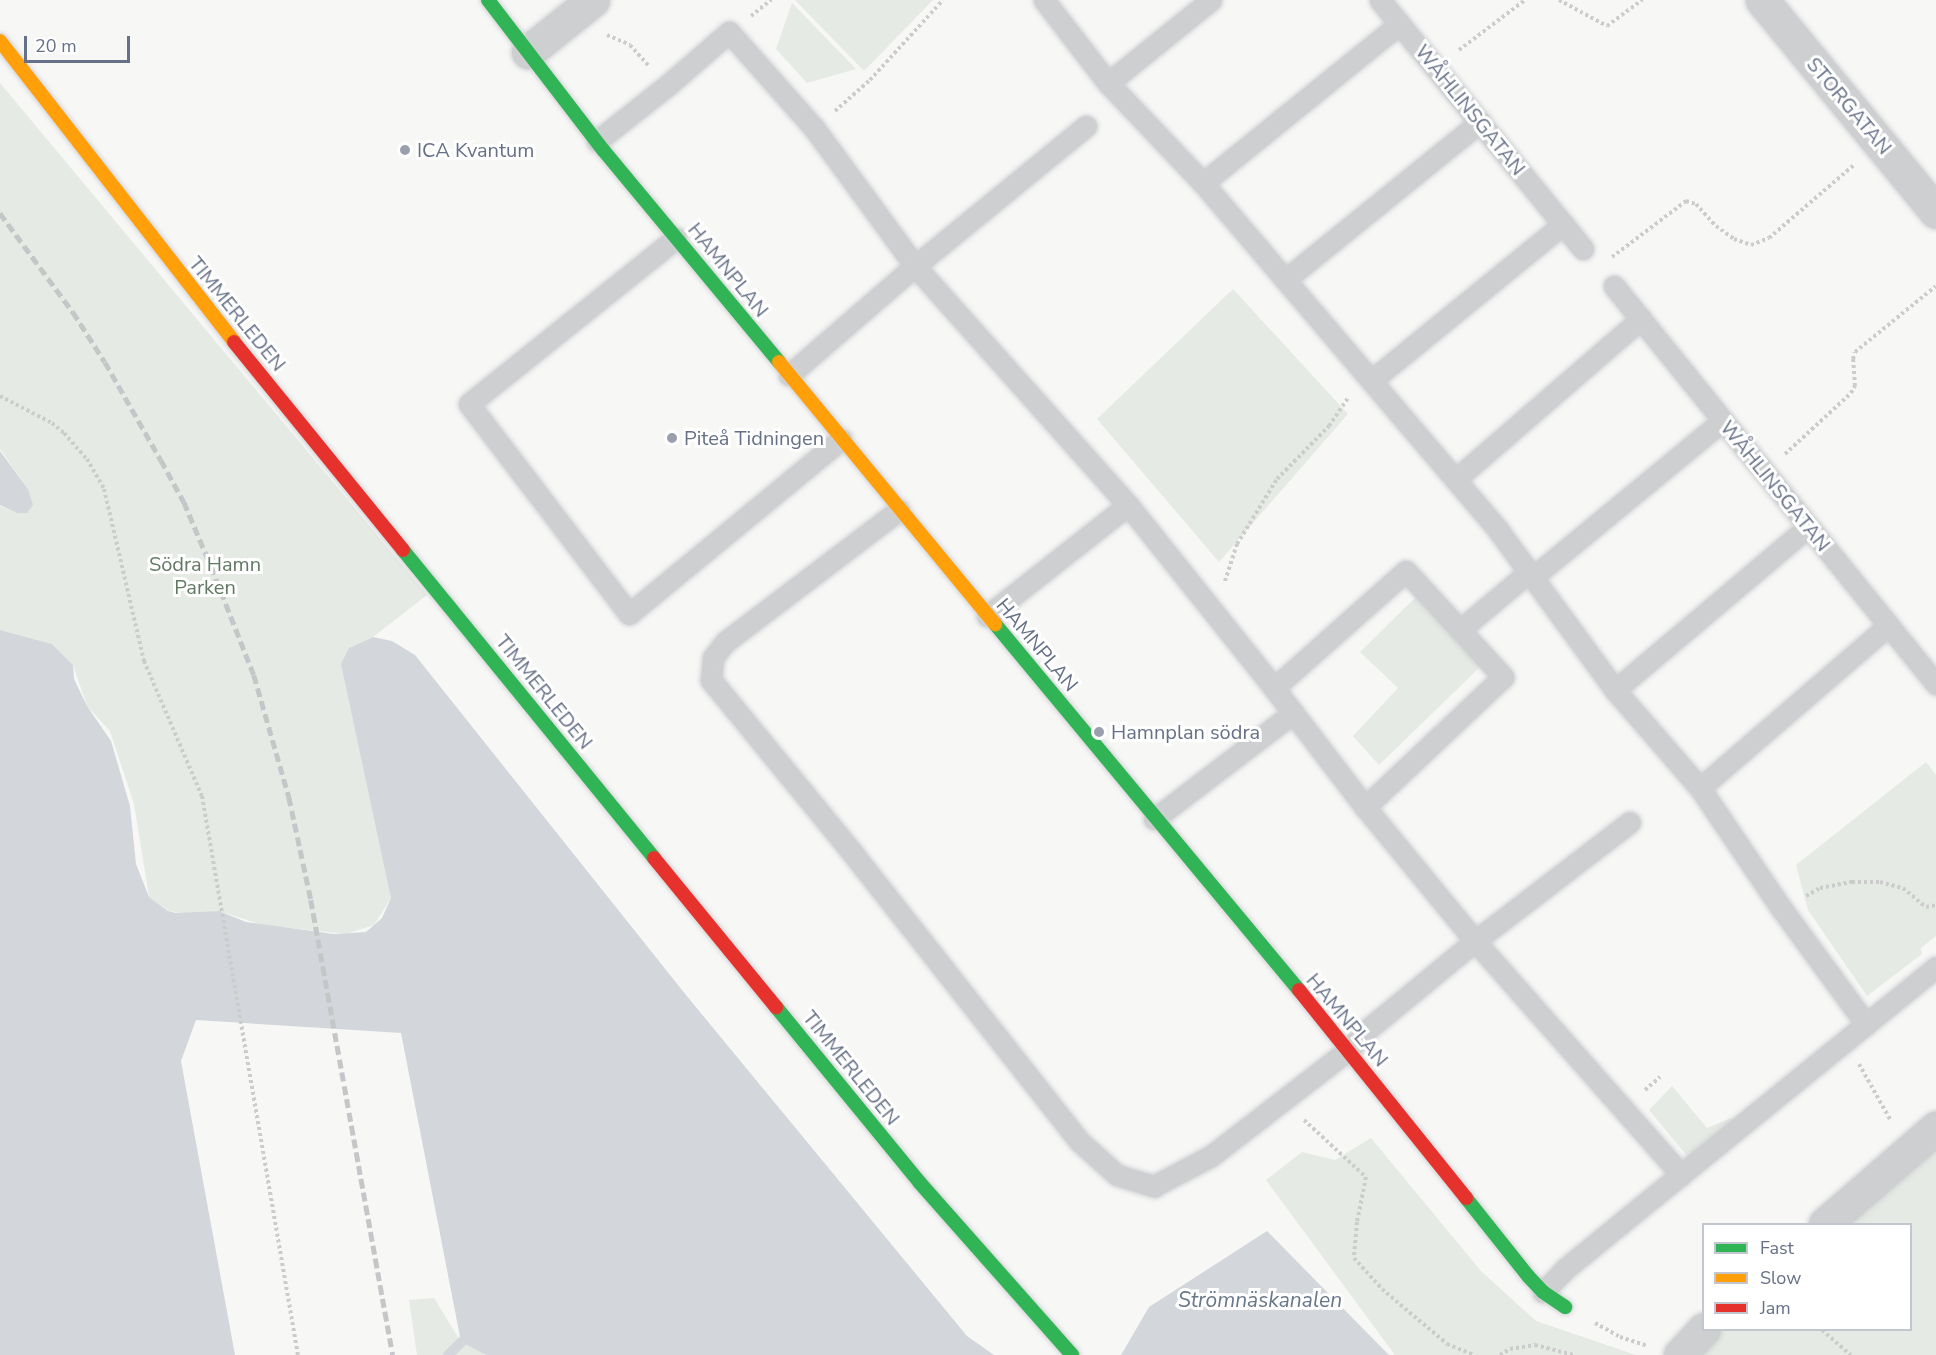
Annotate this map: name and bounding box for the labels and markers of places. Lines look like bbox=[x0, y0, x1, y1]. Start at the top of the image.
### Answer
place label: ICA Kvantum bbox=[417, 138, 534, 162]
marker: ICA Kvantum bbox=[398, 143, 412, 157]
place label: Piteå Tidningen bbox=[684, 426, 824, 450]
marker: Piteå Tidningen bbox=[665, 431, 679, 445]
place label: Hamnplan södra bbox=[1111, 720, 1260, 744]
marker: Hamnplan södra bbox=[1092, 725, 1106, 739]

